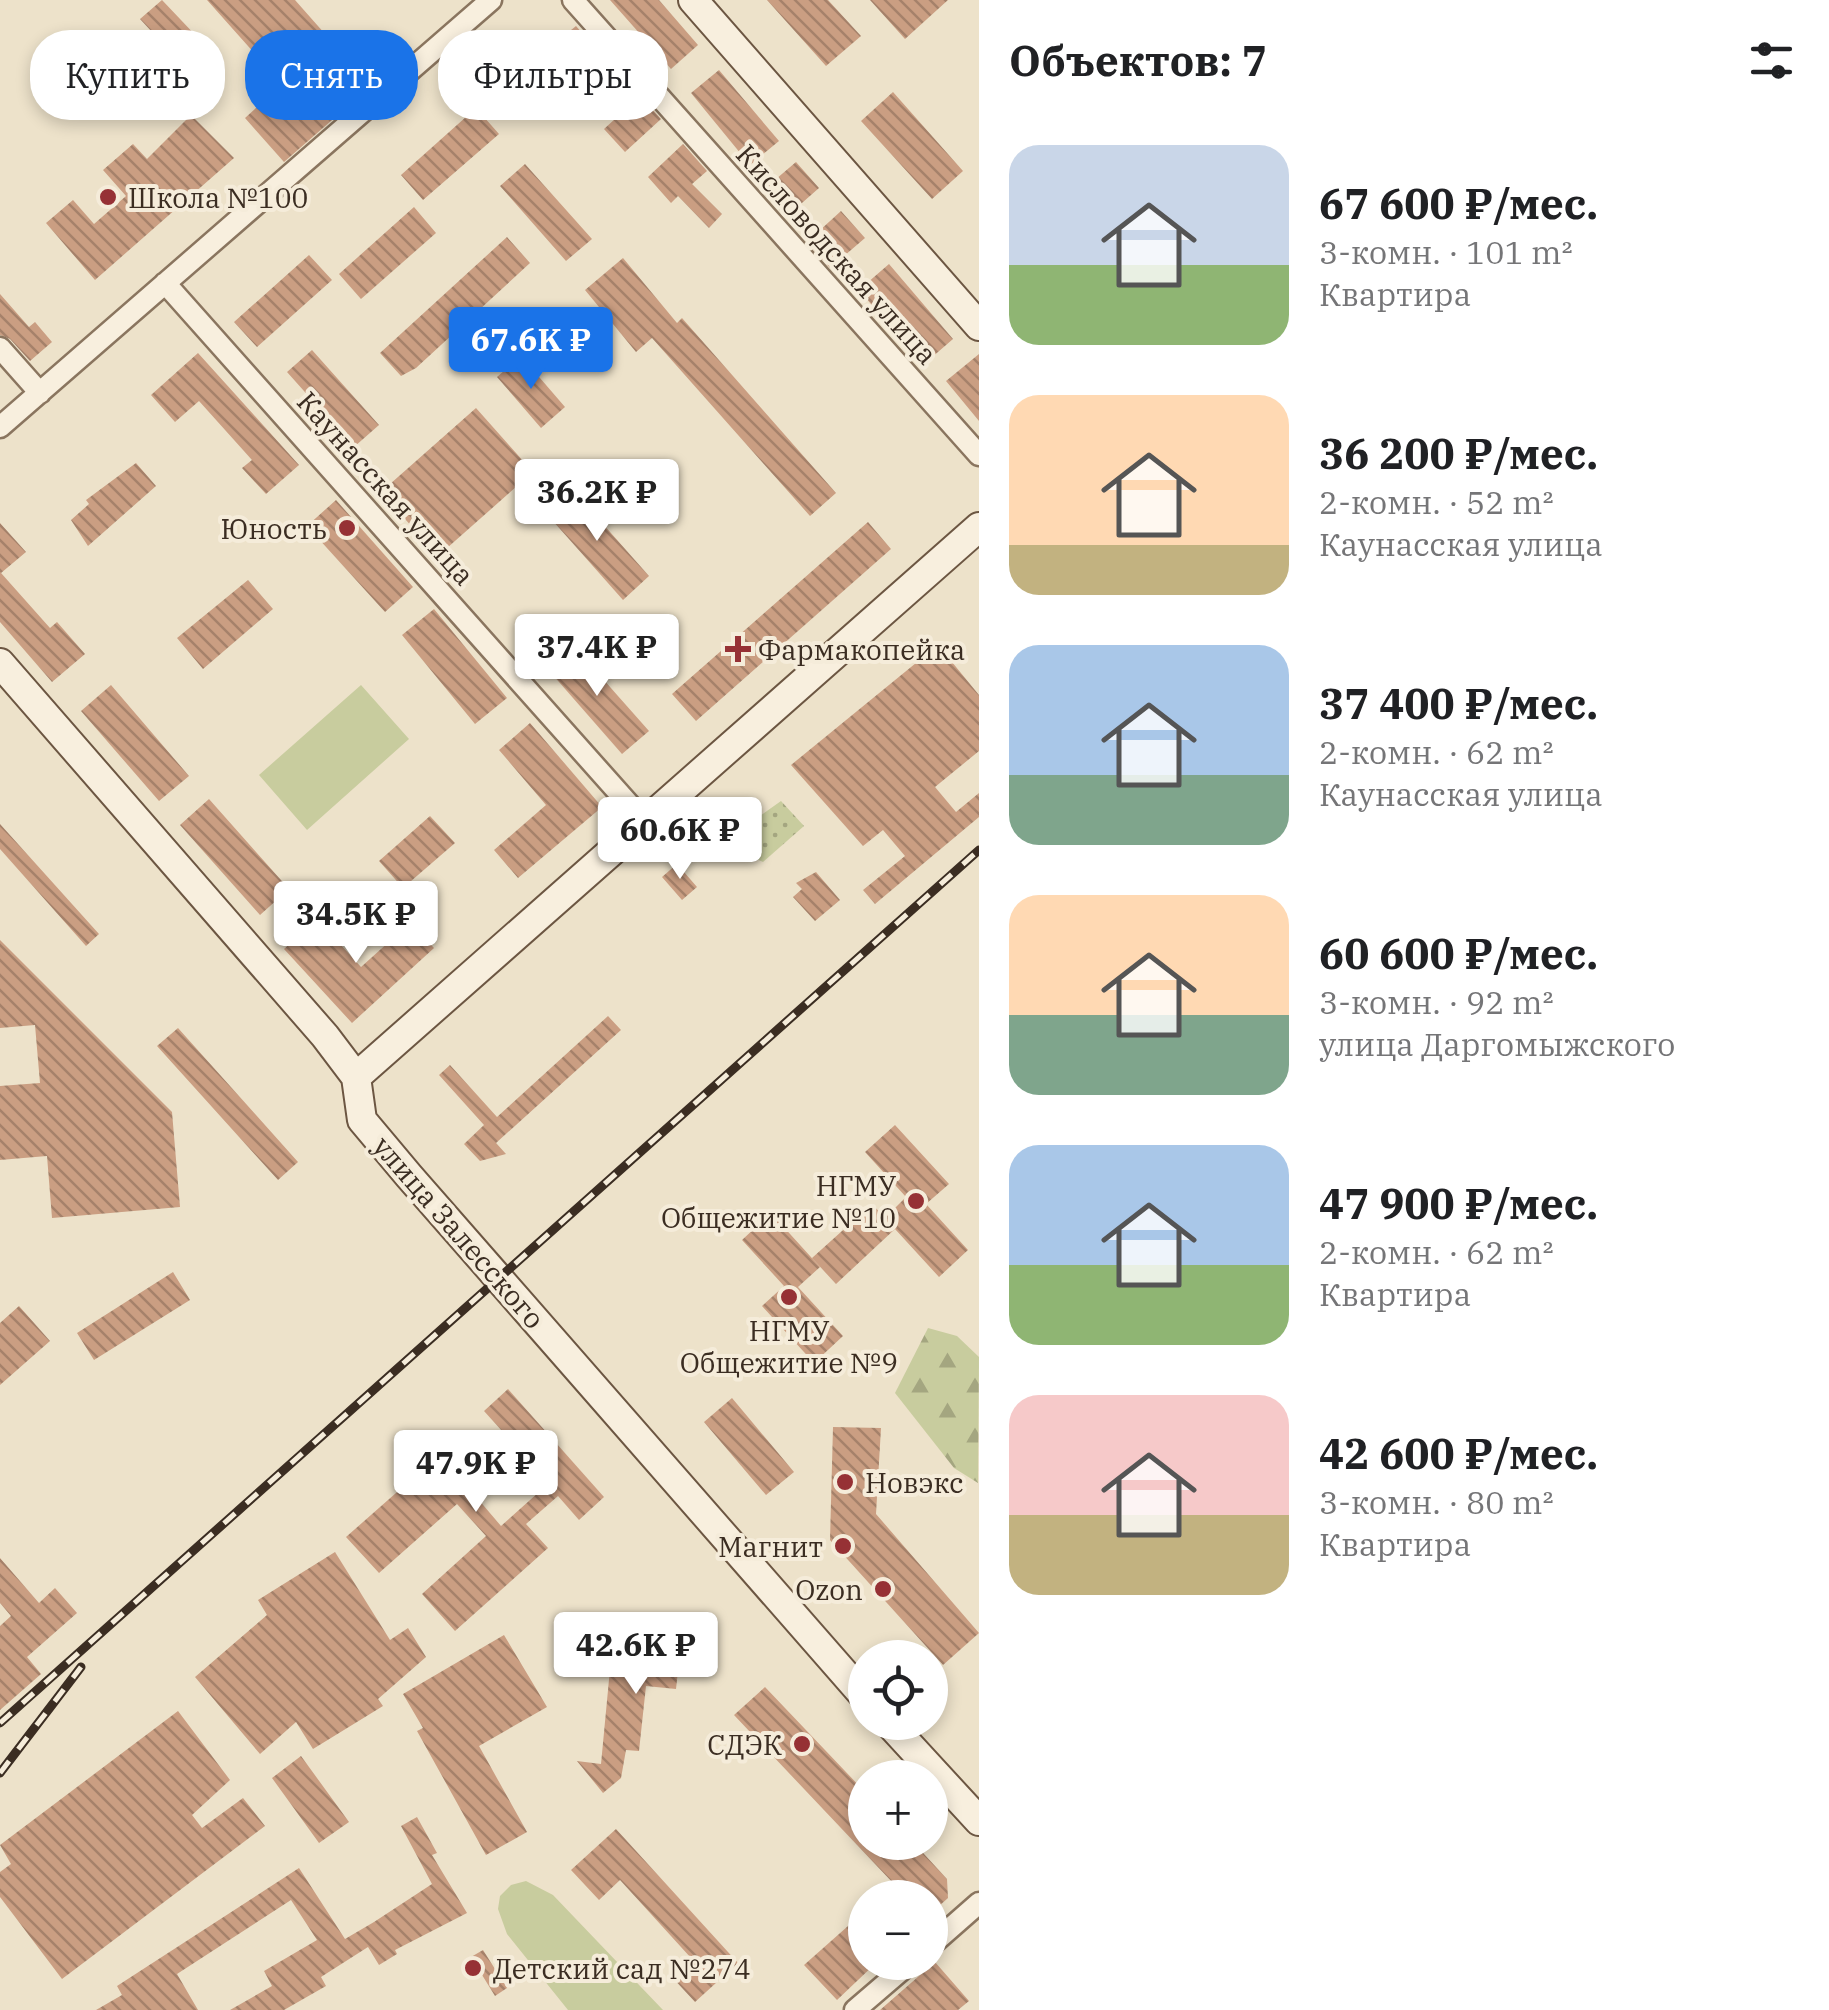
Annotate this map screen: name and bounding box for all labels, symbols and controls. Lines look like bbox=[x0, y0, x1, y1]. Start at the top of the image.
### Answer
chip: Купить bbox=[30, 30, 225, 120]
chip: Снять bbox=[245, 30, 418, 120]
chip: Фильтры bbox=[438, 30, 668, 120]
text: Объектов: 7 bbox=[1009, 33, 1267, 88]
icon: filters bbox=[1744, 33, 1799, 88]
street label: Кисловодская улица bbox=[728, 136, 946, 372]
text: 67 600 ₽/мес. bbox=[1319, 176, 1598, 231]
place label: Школа №100 bbox=[128, 179, 308, 216]
icon: home bbox=[1089, 185, 1209, 305]
marker: Школа №100 bbox=[97, 186, 119, 208]
text: 3-комн. · 101 m² bbox=[1319, 231, 1573, 273]
text: Квартира bbox=[1319, 273, 1471, 315]
pin: 67.6K ₽ bbox=[439, 307, 623, 392]
text: 67.6K ₽ bbox=[471, 318, 591, 360]
street label: Каунасская улица bbox=[289, 383, 483, 593]
text: 36 200 ₽/мес. bbox=[1319, 426, 1598, 481]
icon: home bbox=[1089, 435, 1209, 555]
pin: 36.2K ₽ bbox=[505, 459, 689, 544]
text: 36.2K ₽ bbox=[537, 470, 657, 512]
text: 2-комн. · 52 m² bbox=[1319, 481, 1553, 523]
place label: Юность bbox=[221, 510, 327, 547]
marker: Юность bbox=[336, 517, 358, 539]
text: Каунасская улица bbox=[1319, 523, 1603, 565]
pin: 37.4K ₽ bbox=[505, 614, 689, 699]
text: 37.4K ₽ bbox=[537, 625, 657, 667]
place label: Фармакопейка bbox=[758, 631, 965, 668]
marker: Фармакопейка bbox=[727, 638, 749, 660]
text: 37 400 ₽/мес. bbox=[1319, 676, 1598, 731]
icon: home bbox=[1089, 685, 1209, 805]
text: 2-комн. · 62 m² bbox=[1319, 731, 1553, 773]
text: Каунасская улица bbox=[1319, 773, 1603, 815]
pin: 60.6K ₽ bbox=[588, 797, 772, 882]
text: 60.6K ₽ bbox=[620, 808, 740, 850]
pin: 34.5K ₽ bbox=[264, 881, 448, 966]
text: 34.5K ₽ bbox=[296, 892, 416, 934]
text: 60 600 ₽/мес. bbox=[1319, 926, 1598, 981]
icon: home bbox=[1089, 935, 1209, 1055]
text: 3-комн. · 92 m² bbox=[1319, 981, 1553, 1023]
text: улица Даргомыжского bbox=[1319, 1023, 1675, 1065]
street label: улица Залесского bbox=[365, 1128, 553, 1336]
place label: НГМУ Общежитие №10 bbox=[661, 1167, 897, 1236]
text: 47 900 ₽/мес. bbox=[1319, 1176, 1598, 1231]
icon: home bbox=[1089, 1185, 1209, 1305]
marker: НГМУ Общежитие №10 bbox=[905, 1190, 927, 1212]
text: 2-комн. · 62 m² bbox=[1319, 1231, 1553, 1273]
text: Квартира bbox=[1319, 1273, 1471, 1315]
marker: НГМУ Общежитие №9 bbox=[778, 1286, 800, 1308]
place label: НГМУ Общежитие №9 bbox=[680, 1312, 898, 1381]
text: 42 600 ₽/мес. bbox=[1319, 1426, 1598, 1481]
pin: 47.9K ₽ bbox=[384, 1430, 568, 1515]
icon: home bbox=[1089, 1435, 1209, 1555]
text: 47.9K ₽ bbox=[416, 1441, 536, 1483]
place label: Новэкс bbox=[865, 1464, 964, 1501]
marker: Новэкс bbox=[834, 1471, 856, 1493]
text: 3-комн. · 80 m² bbox=[1319, 1481, 1553, 1523]
text: Квартира bbox=[1319, 1523, 1471, 1565]
place label: Магнит bbox=[718, 1528, 823, 1565]
marker: Магнит bbox=[832, 1535, 854, 1557]
place label: Ozon bbox=[795, 1571, 863, 1608]
marker: Ozon bbox=[872, 1578, 894, 1600]
pin: 42.6K ₽ bbox=[544, 1612, 728, 1697]
text: 42.6K ₽ bbox=[576, 1623, 696, 1665]
map controls bbox=[848, 1640, 948, 1980]
button: locate bbox=[848, 1640, 948, 1740]
place label: СДЭК bbox=[707, 1726, 782, 1763]
marker: СДЭК bbox=[791, 1733, 813, 1755]
button: + bbox=[848, 1760, 948, 1860]
button: − bbox=[848, 1880, 948, 1980]
place label: Детский сад №274 bbox=[493, 1950, 751, 1987]
marker: Детский сад №274 bbox=[462, 1957, 484, 1979]

